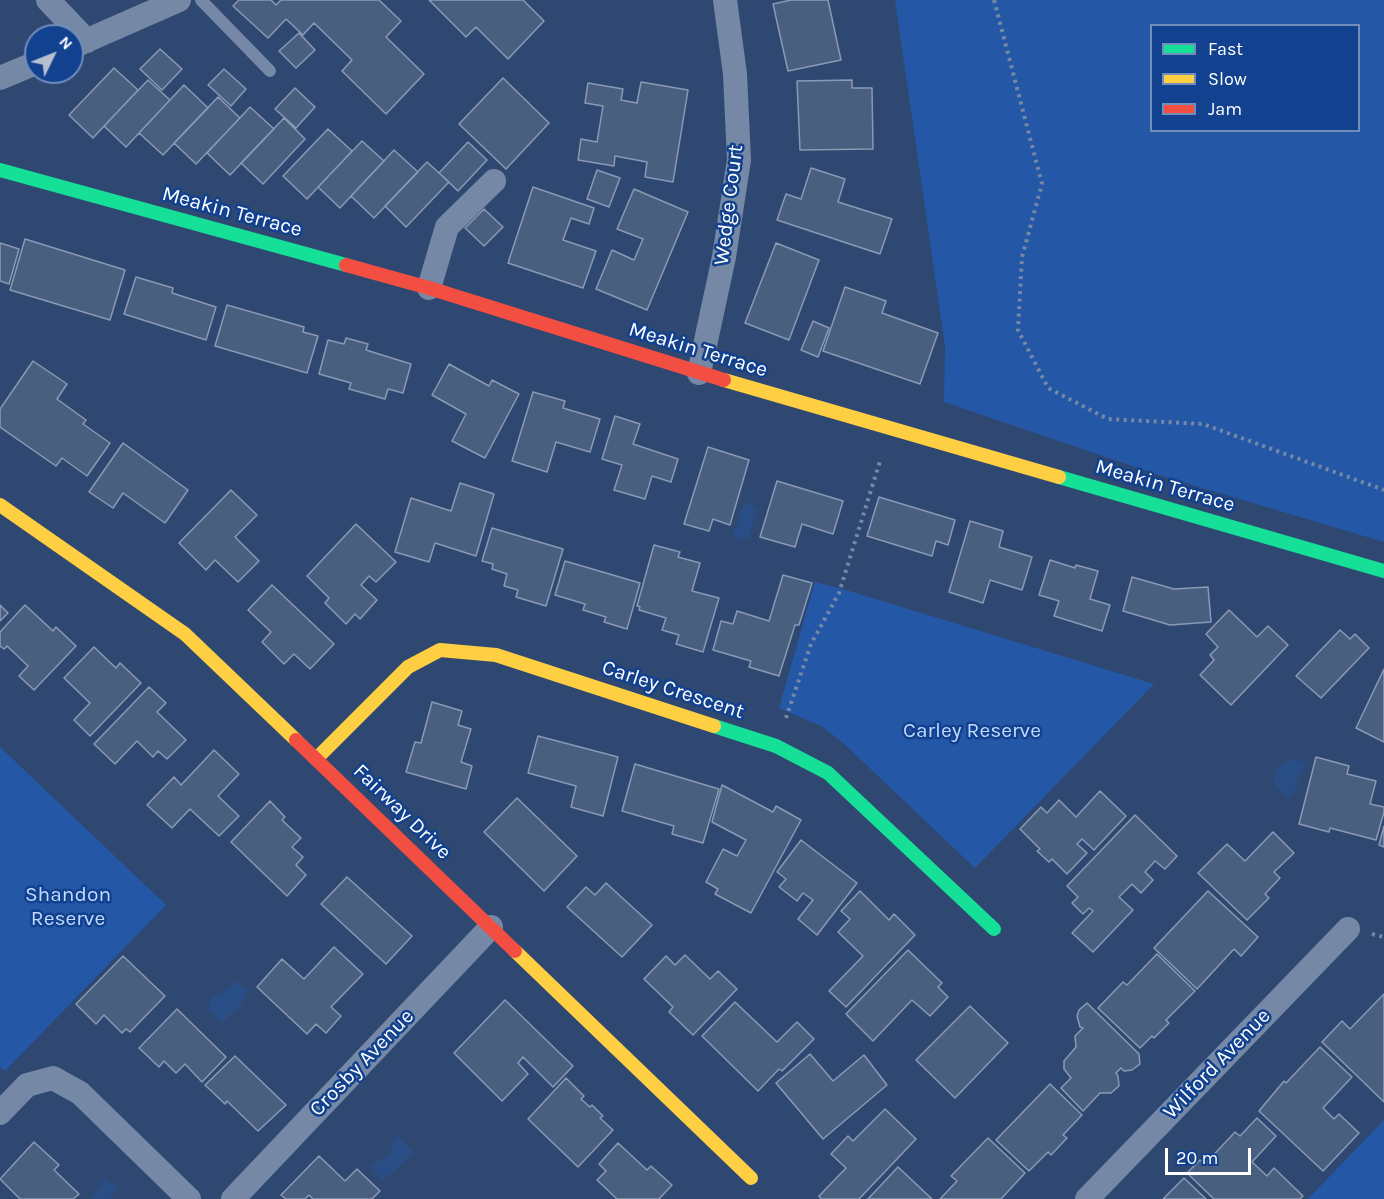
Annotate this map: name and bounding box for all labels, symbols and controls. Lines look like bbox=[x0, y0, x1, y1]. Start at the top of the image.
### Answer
north arrow bbox=[24, 24, 84, 84]
legend bbox=[1150, 24, 1360, 132]
text: N bbox=[55, 32, 77, 53]
text: Fast bbox=[1208, 38, 1243, 60]
text: Slow bbox=[1208, 68, 1247, 90]
text: Jam bbox=[1208, 98, 1242, 120]
street label: Wedge Court bbox=[709, 143, 749, 267]
street label: Meakin Terrace bbox=[159, 181, 305, 243]
street label: Meakin Terrace bbox=[625, 317, 771, 383]
street label: Meakin Terrace bbox=[1092, 454, 1238, 518]
street label: Carley Crescent bbox=[599, 655, 747, 725]
park label: Carley Reserve bbox=[903, 718, 1041, 744]
street label: Fairway Drive bbox=[348, 759, 456, 865]
park label: Shandon Reserve bbox=[25, 882, 111, 932]
street label: Crosby Avenue bbox=[305, 1004, 419, 1122]
street label: Wilford Avenue bbox=[1158, 1004, 1276, 1124]
scale bar bbox=[1168, 1136, 1254, 1174]
text: 20 m bbox=[1176, 1147, 1218, 1169]

